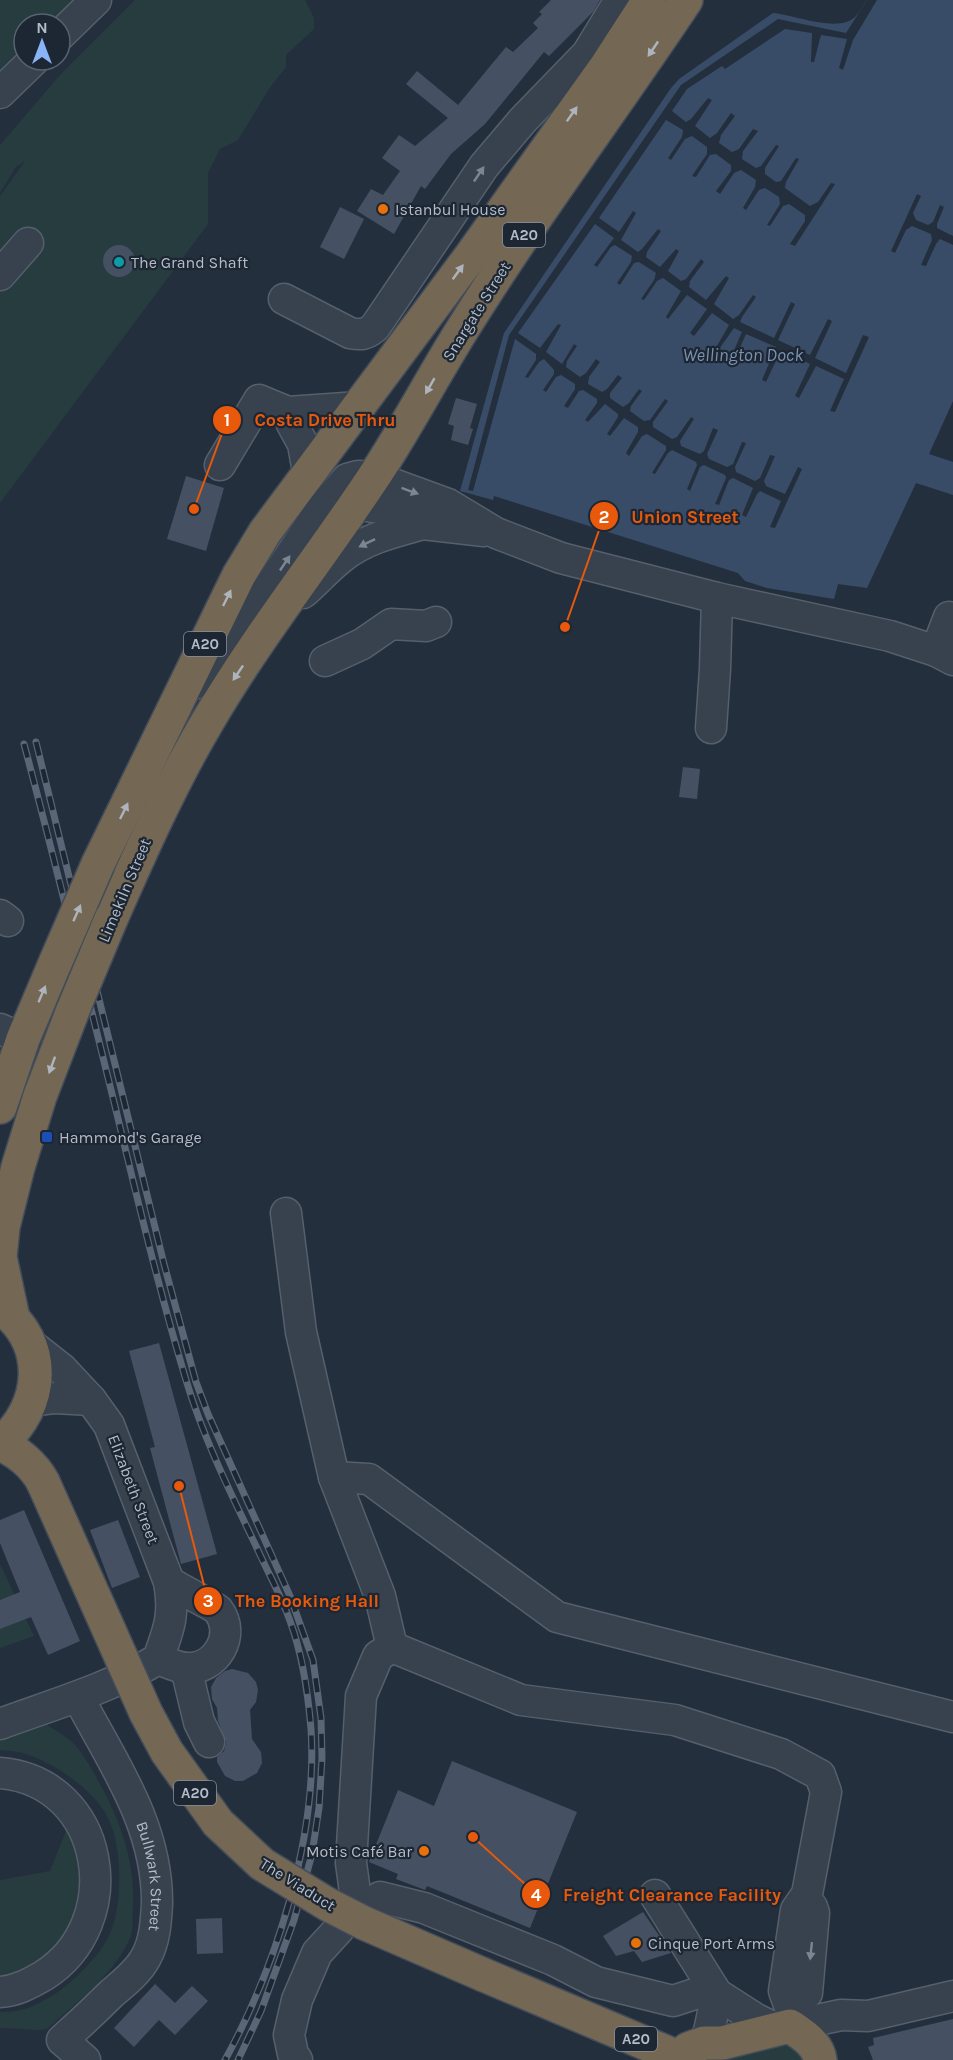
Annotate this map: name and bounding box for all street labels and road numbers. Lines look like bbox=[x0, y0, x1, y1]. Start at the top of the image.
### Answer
road number: A20 bbox=[503, 223, 545, 247]
street label: Snargate Street bbox=[438, 258, 515, 364]
road number: A20 bbox=[184, 632, 226, 656]
street label: Limekiln Street bbox=[94, 835, 155, 945]
street label: Elizabeth Street bbox=[104, 1432, 163, 1547]
road number: A20 bbox=[174, 1781, 216, 1805]
street label: Bullwark Street bbox=[132, 1819, 166, 1933]
street label: The Viaduct bbox=[256, 1854, 339, 1915]
road number: A20 bbox=[615, 2027, 657, 2051]

